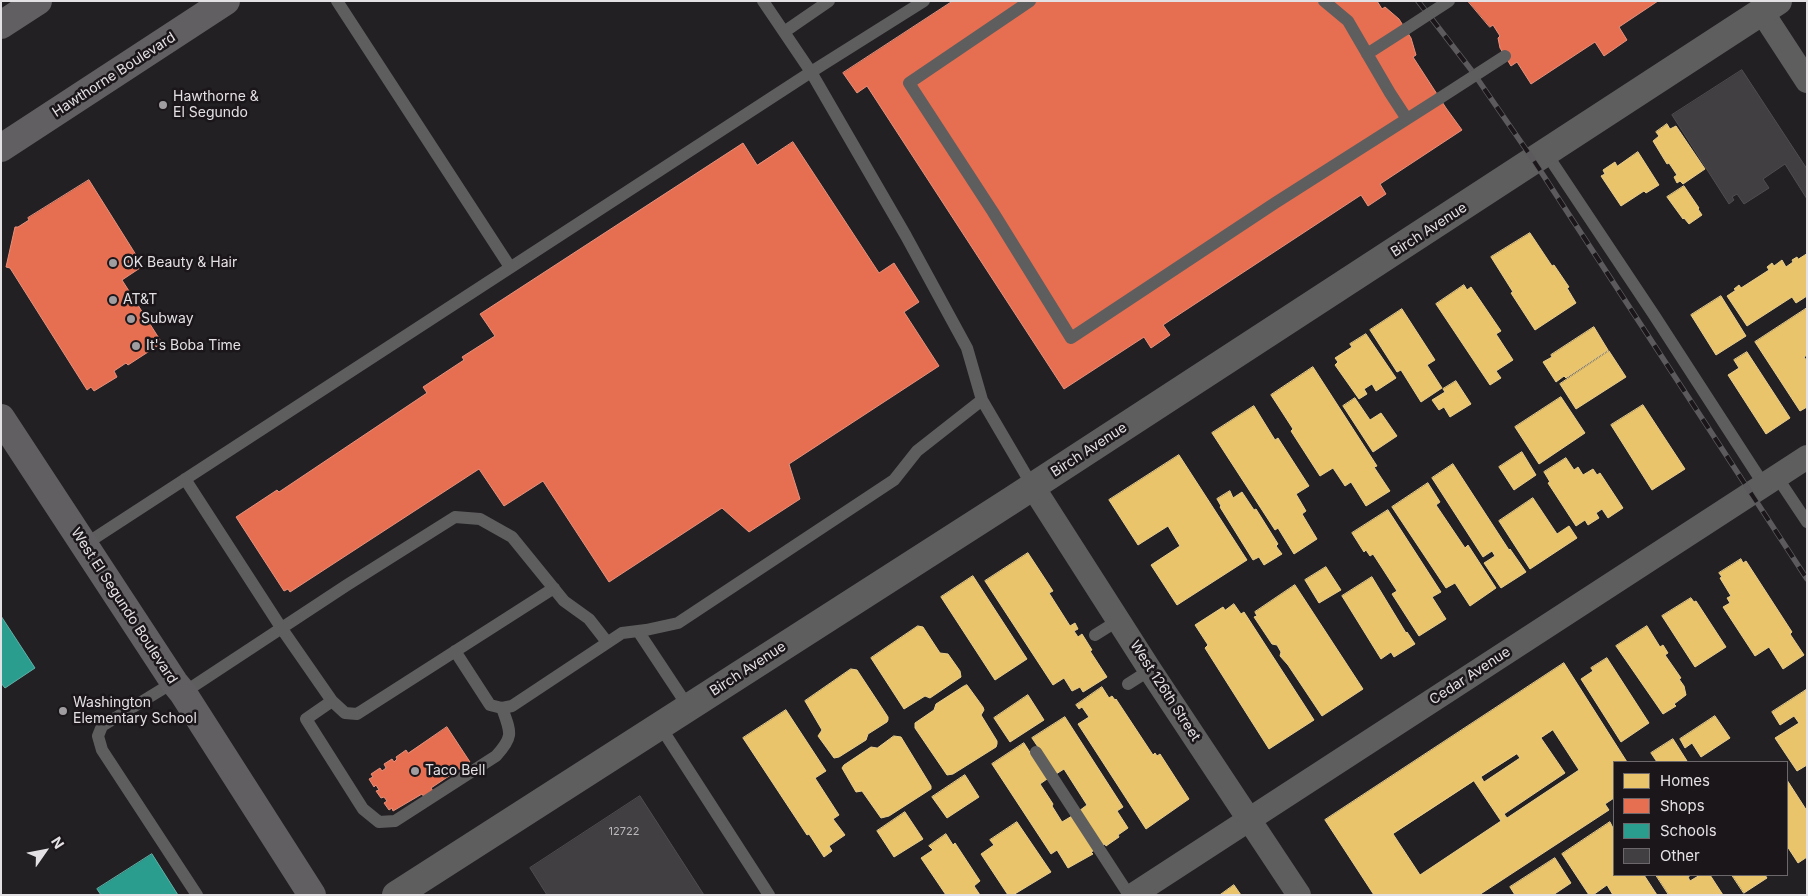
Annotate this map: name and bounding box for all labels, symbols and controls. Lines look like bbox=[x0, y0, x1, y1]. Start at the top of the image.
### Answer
street label: Hawthorne Boulevard bbox=[49, 29, 179, 121]
place label: Hawthorne & El Segundo bbox=[173, 89, 259, 121]
marker: Hawthorne & El Segundo bbox=[157, 99, 169, 111]
street label: Birch Avenue bbox=[1388, 199, 1470, 261]
place label: OK Beauty & Hair bbox=[123, 255, 237, 271]
marker: OK Beauty & Hair bbox=[107, 257, 119, 269]
place label: AT&T bbox=[123, 292, 157, 308]
marker: AT&T bbox=[107, 294, 119, 306]
place label: Subway bbox=[141, 311, 194, 327]
marker: Subway bbox=[125, 313, 137, 325]
place label: It's Boba Time bbox=[146, 338, 241, 354]
marker: It's Boba Time bbox=[130, 340, 142, 352]
street label: Birch Avenue bbox=[1048, 419, 1130, 481]
street label: West El Segundo Boulevard bbox=[67, 525, 181, 687]
street label: Birch Avenue bbox=[707, 638, 789, 700]
street label: West 126th Street bbox=[1126, 638, 1204, 744]
street label: Cedar Avenue bbox=[1426, 644, 1514, 708]
place label: Washington Elementary School bbox=[73, 695, 197, 728]
marker: Washington Elementary School bbox=[57, 705, 69, 717]
legend bbox=[1613, 761, 1788, 876]
place label: Taco Bell bbox=[425, 763, 485, 779]
marker: Taco Bell bbox=[409, 765, 421, 777]
text: Homes bbox=[1660, 771, 1710, 790]
text: Shops bbox=[1660, 796, 1705, 815]
text: Schools bbox=[1660, 821, 1717, 840]
house number: 12722 bbox=[609, 825, 639, 839]
north arrow bbox=[20, 826, 70, 876]
text: N bbox=[48, 833, 68, 852]
text: Other bbox=[1660, 846, 1700, 865]

